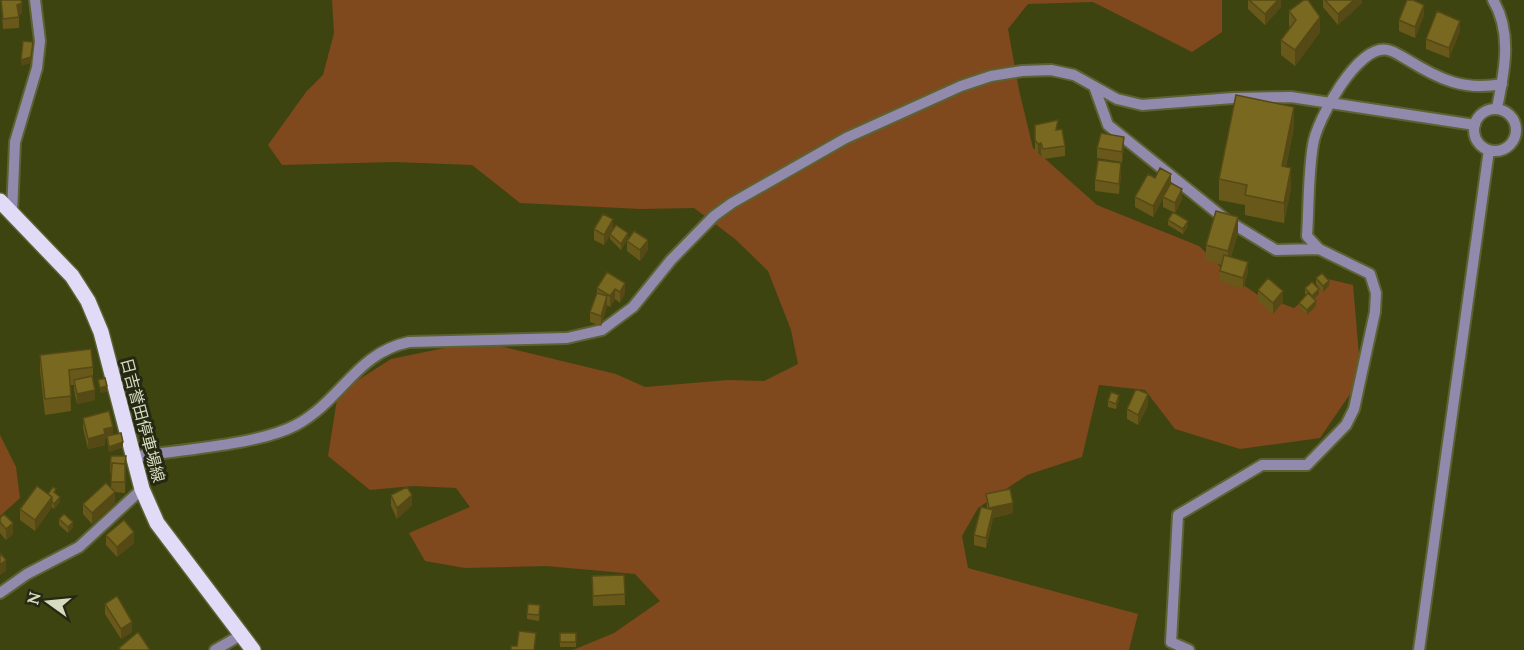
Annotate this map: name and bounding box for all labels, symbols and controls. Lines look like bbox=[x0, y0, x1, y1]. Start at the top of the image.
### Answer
street label: 日吉誉田停車場線 bbox=[117, 356, 169, 484]
north arrow bbox=[18, 572, 78, 632]
text: N bbox=[22, 590, 45, 607]

